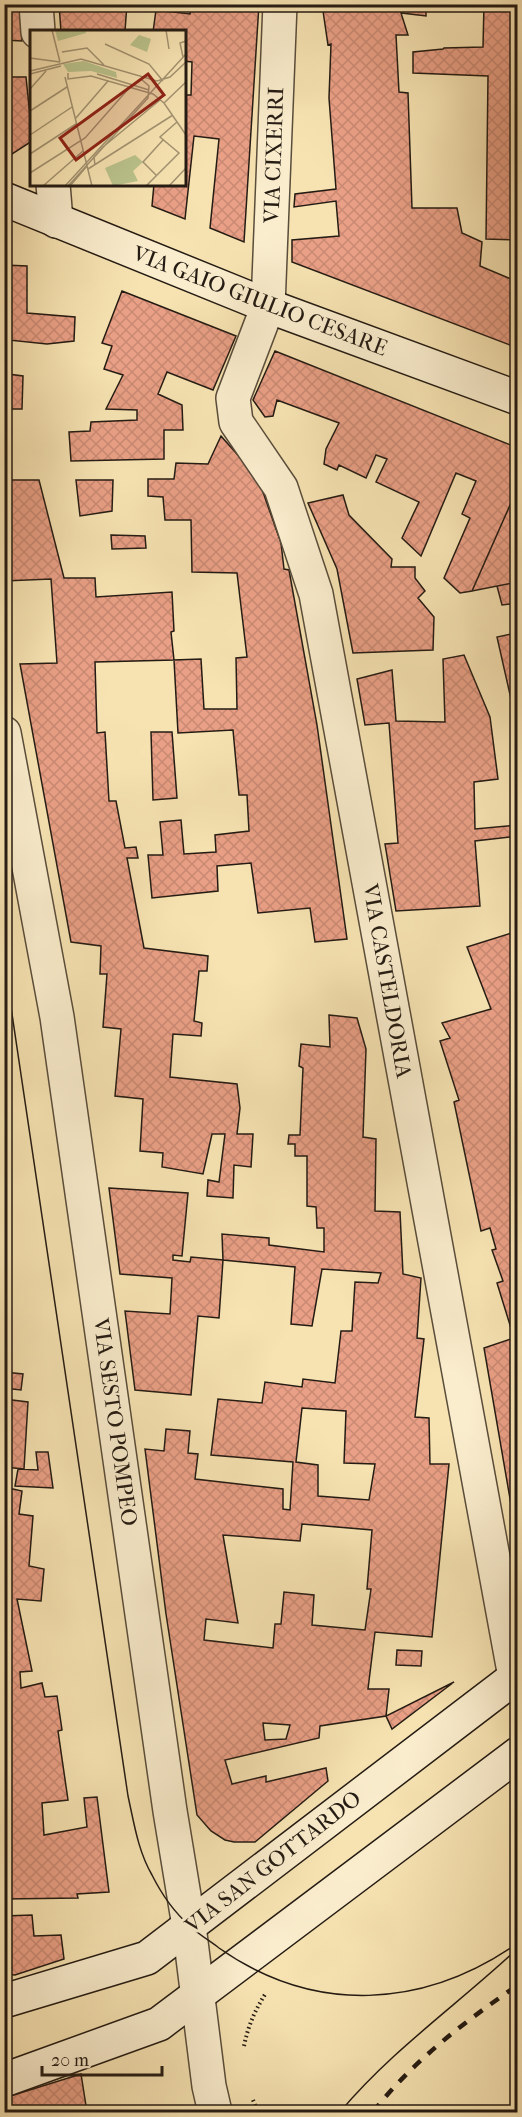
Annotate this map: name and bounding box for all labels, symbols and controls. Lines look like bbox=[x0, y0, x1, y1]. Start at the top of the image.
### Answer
inset map bbox=[30, 30, 186, 186]
street label: VIA CIXERRI bbox=[259, 86, 289, 225]
street label: VIA GAIO GIULIO CESARE bbox=[128, 240, 391, 362]
street label: VIA CASTELDORIA bbox=[357, 881, 417, 1081]
street label: VIA SESTO POMPEO bbox=[87, 1315, 142, 1528]
street label: VIA SAN GOTTARDO bbox=[179, 1785, 366, 1939]
scale bar bbox=[42, 2039, 162, 2077]
text: 20 m bbox=[51, 2050, 89, 2071]

